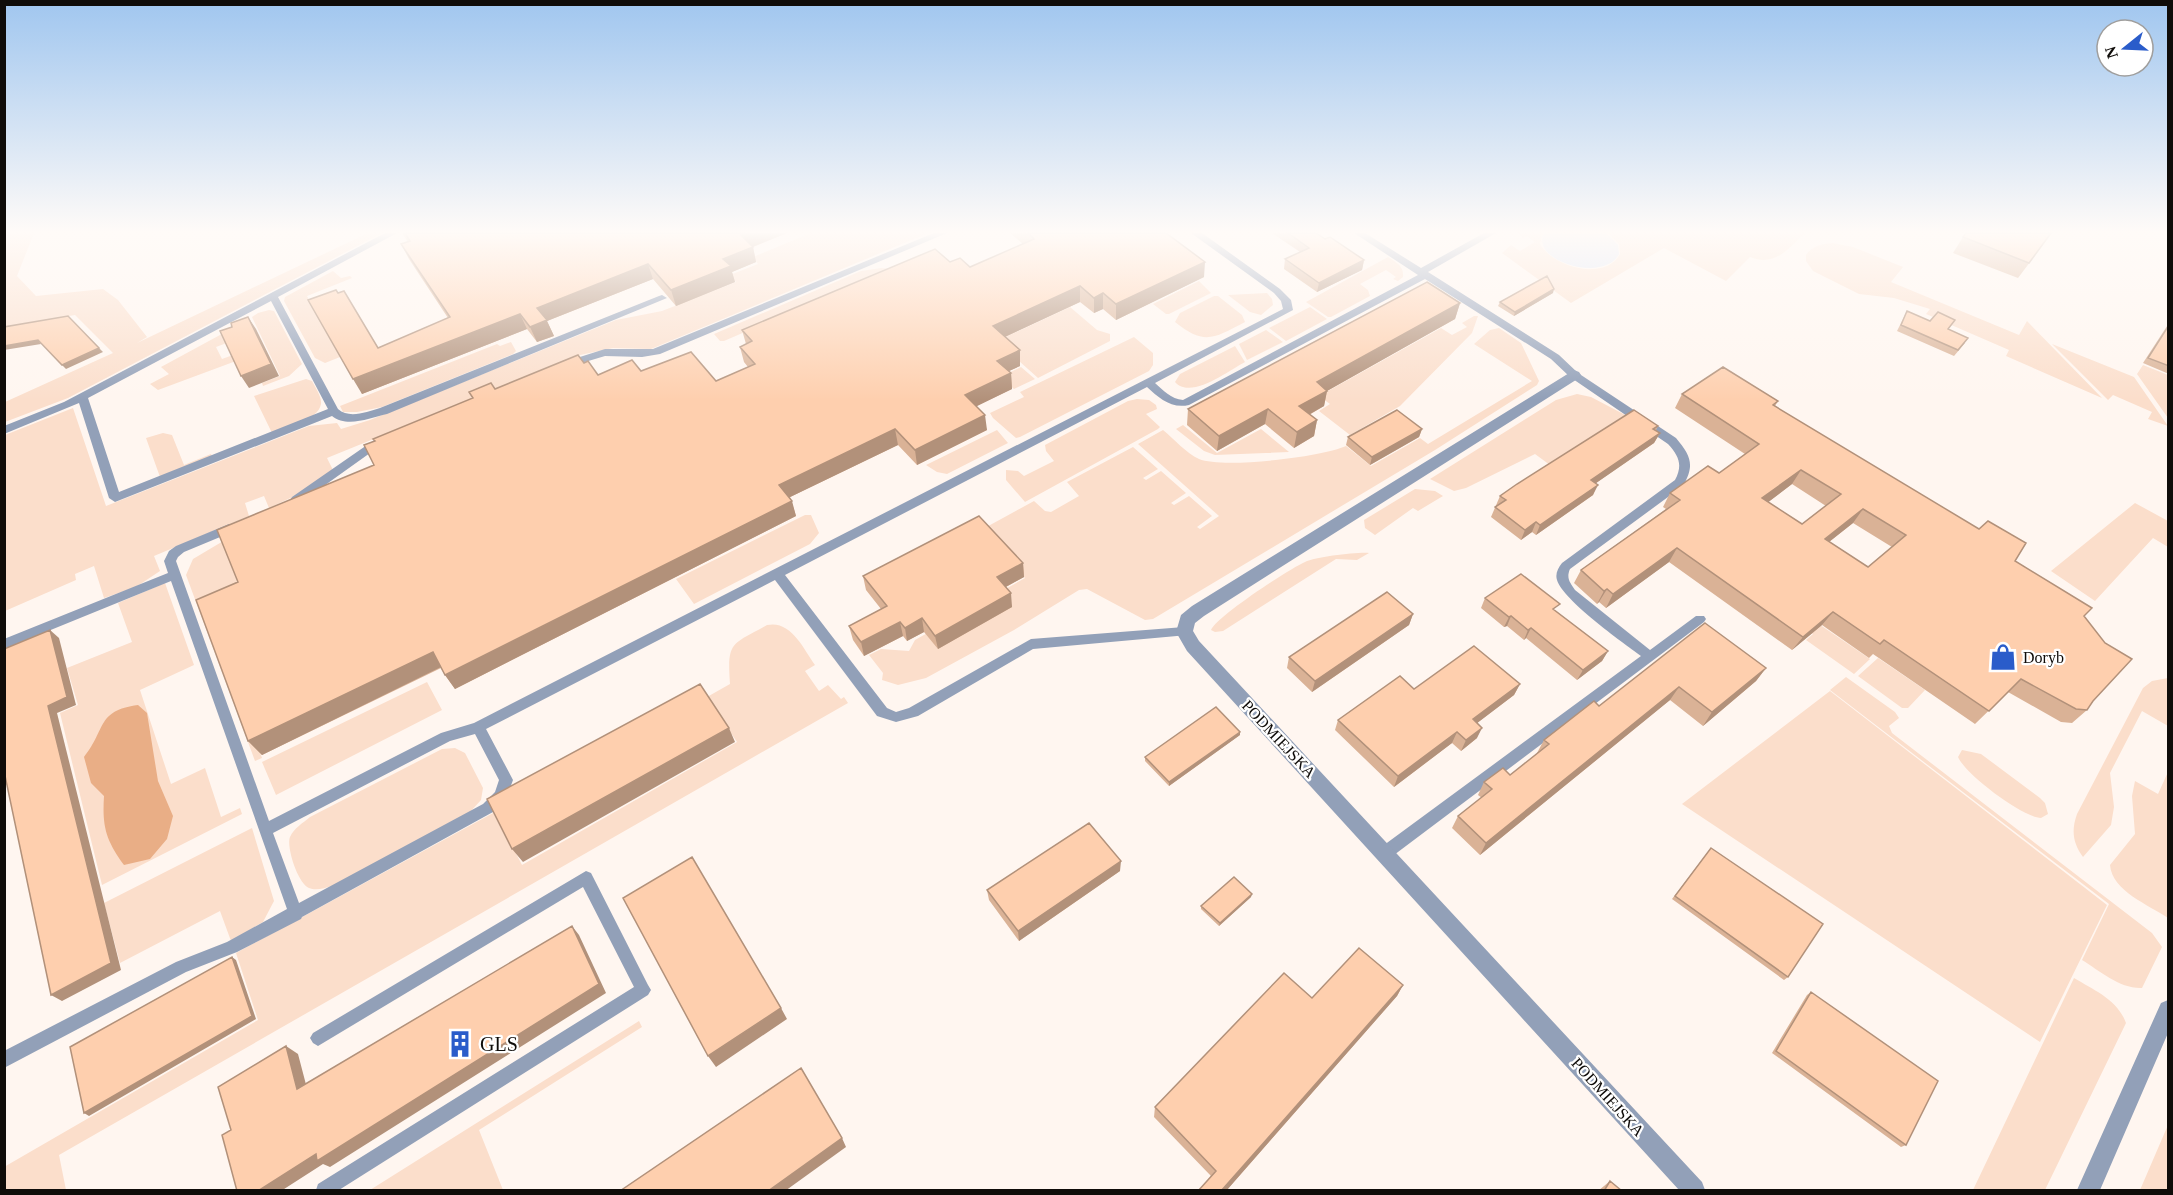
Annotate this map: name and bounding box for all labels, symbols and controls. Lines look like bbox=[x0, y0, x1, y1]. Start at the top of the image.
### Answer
north arrow bbox=[2095, 18, 2155, 78]
text: N bbox=[2101, 44, 2121, 61]
shop icon: Doryb bbox=[1988, 642, 2018, 672]
place label: Doryb bbox=[2023, 649, 2064, 667]
street label: PODMIEJSKA bbox=[1239, 697, 1319, 782]
building icon: GLS bbox=[445, 1029, 475, 1059]
place label: GLS bbox=[480, 1033, 518, 1055]
street label: PODMIEJSKA bbox=[1568, 1054, 1648, 1140]

